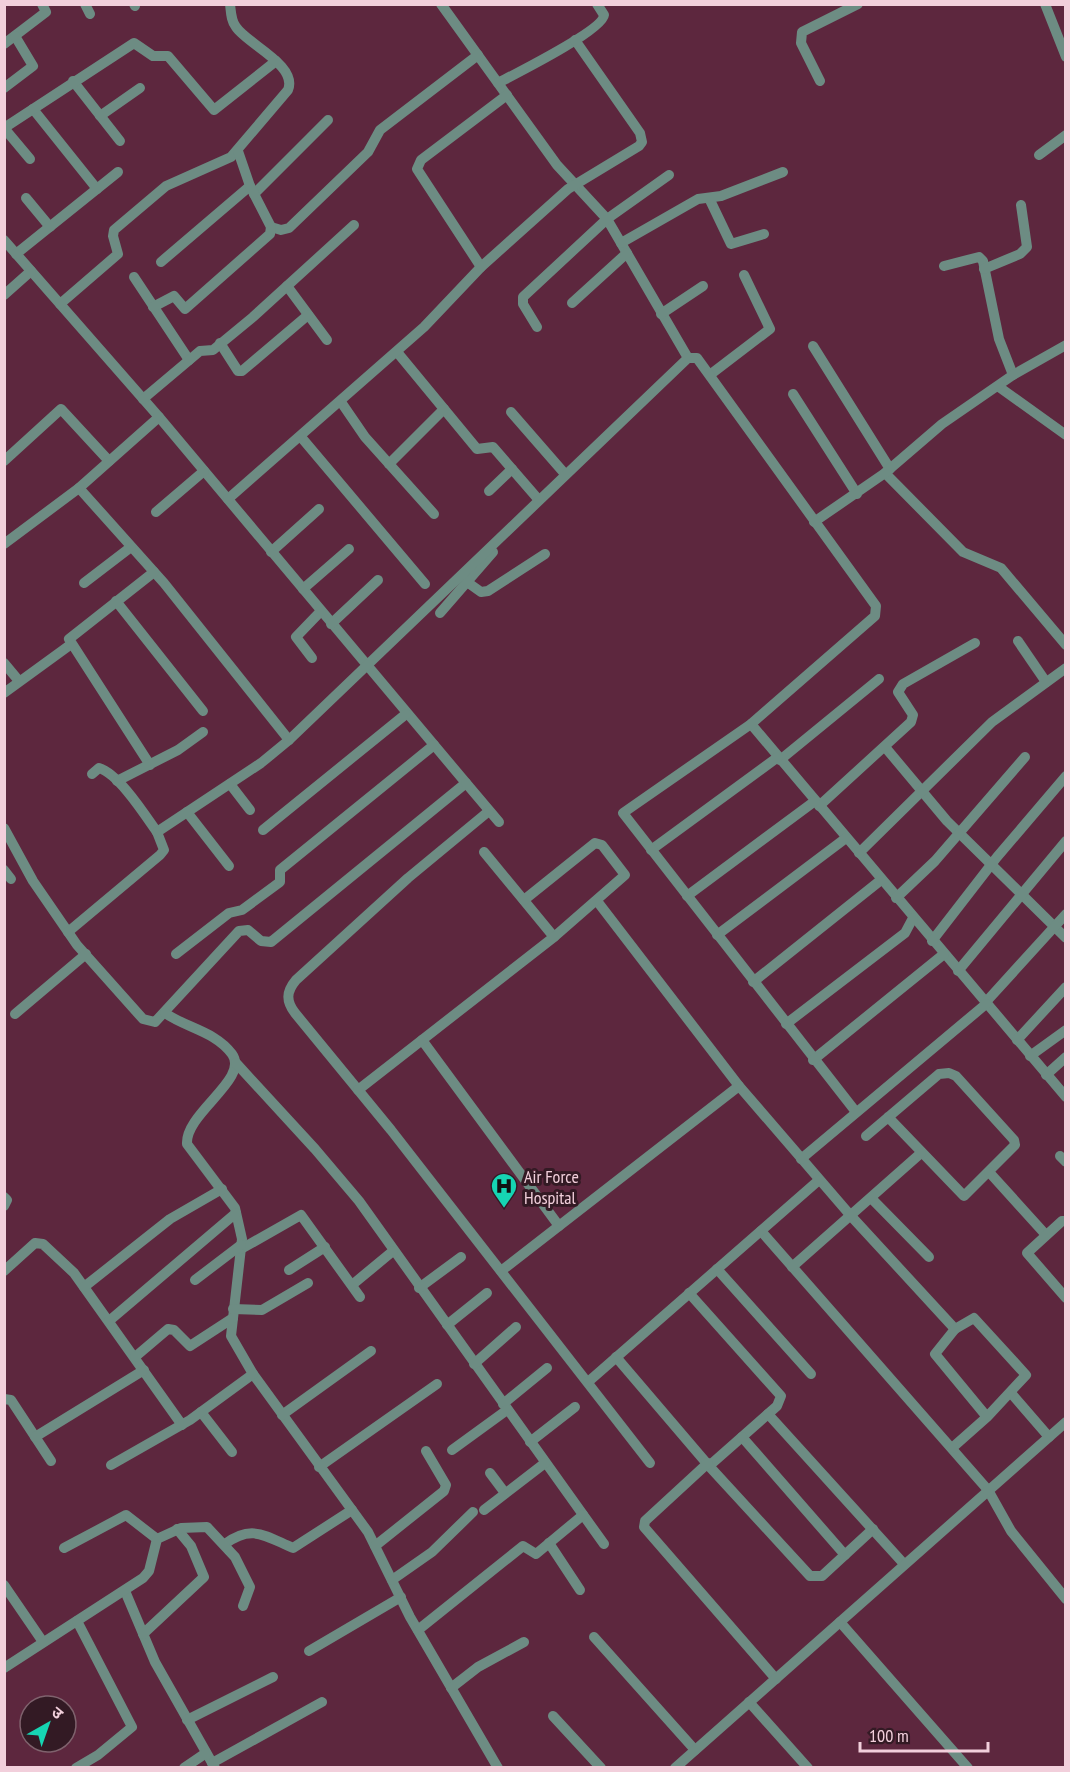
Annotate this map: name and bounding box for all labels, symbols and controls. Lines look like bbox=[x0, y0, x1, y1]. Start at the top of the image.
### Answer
place label: Air Force Hospital bbox=[524, 1165, 579, 1209]
hospital icon: Air Force Hospital bbox=[489, 1171, 519, 1209]
north arrow bbox=[18, 1694, 78, 1754]
text: उ bbox=[48, 1702, 68, 1724]
scale bar bbox=[860, 1715, 988, 1753]
text: 100 m bbox=[869, 1724, 909, 1747]

